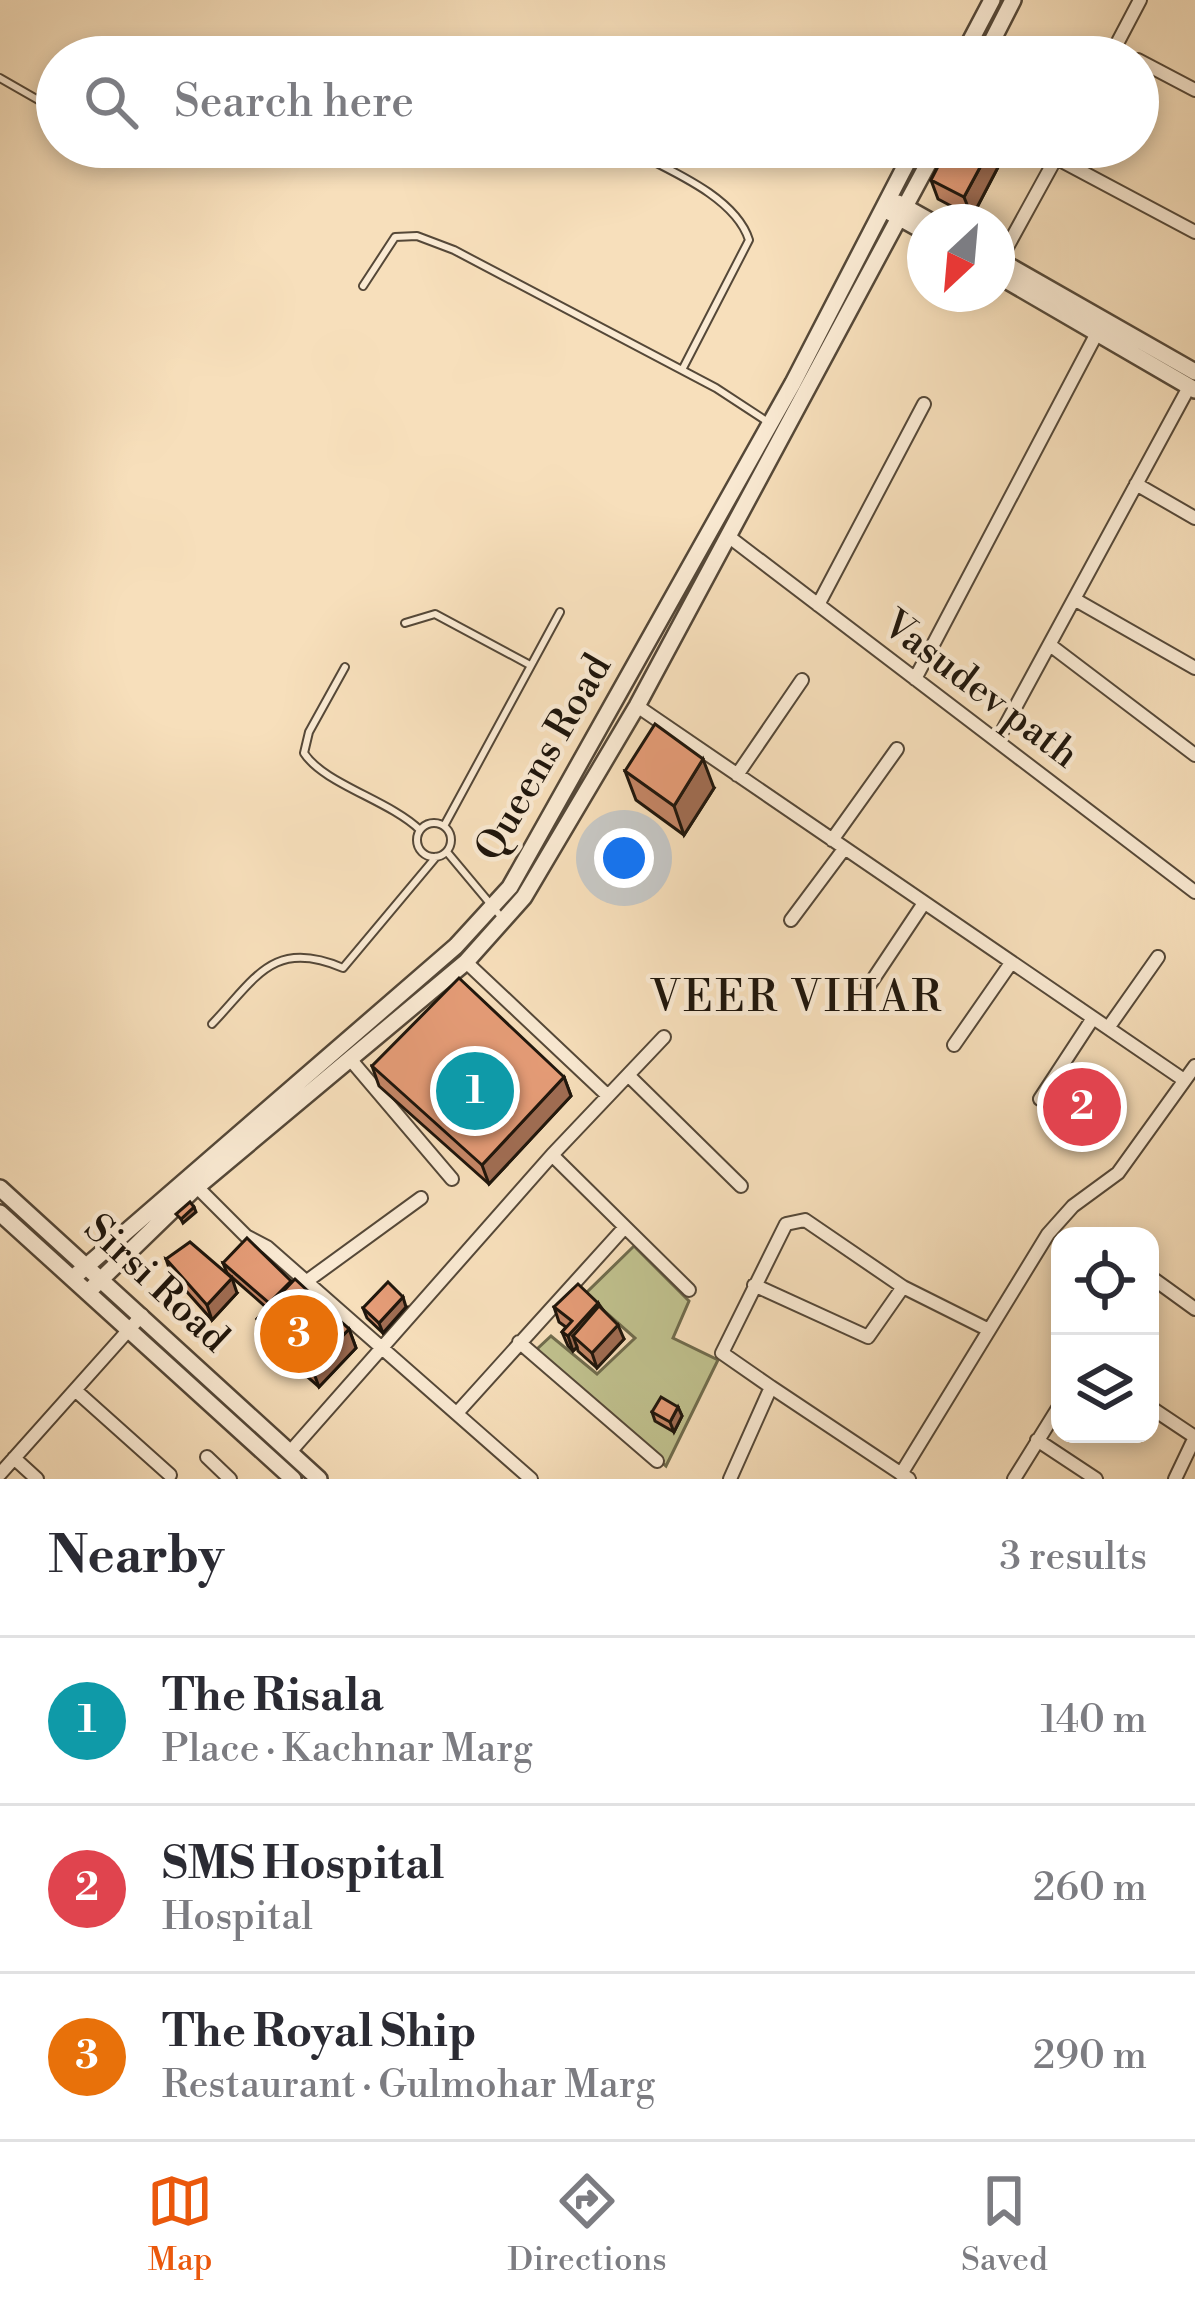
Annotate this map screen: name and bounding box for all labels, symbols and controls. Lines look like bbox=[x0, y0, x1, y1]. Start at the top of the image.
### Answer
search box bbox=[36, 36, 1159, 168]
icon: search bbox=[78, 69, 144, 135]
text: Search here bbox=[174, 74, 414, 131]
north arrow bbox=[907, 204, 1015, 312]
street label: Vasudev path bbox=[872, 600, 1088, 780]
street label: Queens Road bbox=[465, 646, 623, 870]
your location bbox=[594, 828, 654, 888]
district label: VEER VIHAR bbox=[649, 972, 944, 1025]
pin: 1 bbox=[436, 1046, 514, 1136]
pin: 2 bbox=[1043, 1062, 1121, 1152]
street label: Sirsi Road bbox=[73, 1205, 239, 1363]
map controls bbox=[1051, 1227, 1159, 1443]
button: locate bbox=[1051, 1227, 1159, 1335]
pin: 3 bbox=[260, 1289, 338, 1379]
button: layers bbox=[1051, 1335, 1159, 1443]
text: Nearby bbox=[48, 1525, 224, 1589]
text: 3 results bbox=[999, 1533, 1147, 1582]
text: The Risala bbox=[162, 1668, 384, 1725]
text: 1 bbox=[78, 1696, 96, 1745]
text: 140 m bbox=[1040, 1696, 1147, 1745]
text: Place · Kachnar Marg bbox=[162, 1725, 533, 1774]
text: SMS Hospital bbox=[162, 1836, 444, 1893]
text: 2 bbox=[75, 1864, 99, 1913]
text: 260 m bbox=[1033, 1864, 1147, 1913]
text: Hospital bbox=[162, 1893, 313, 1942]
text: The Royal Ship bbox=[162, 2004, 477, 2061]
text: 3 bbox=[75, 2032, 99, 2081]
text: 290 m bbox=[1033, 2032, 1147, 2081]
text: Restaurant · Gulmohar Marg bbox=[162, 2061, 656, 2110]
tab: Map bbox=[147, 2168, 213, 2281]
tab: Directions bbox=[508, 2168, 667, 2281]
tab: Saved bbox=[961, 2168, 1048, 2281]

